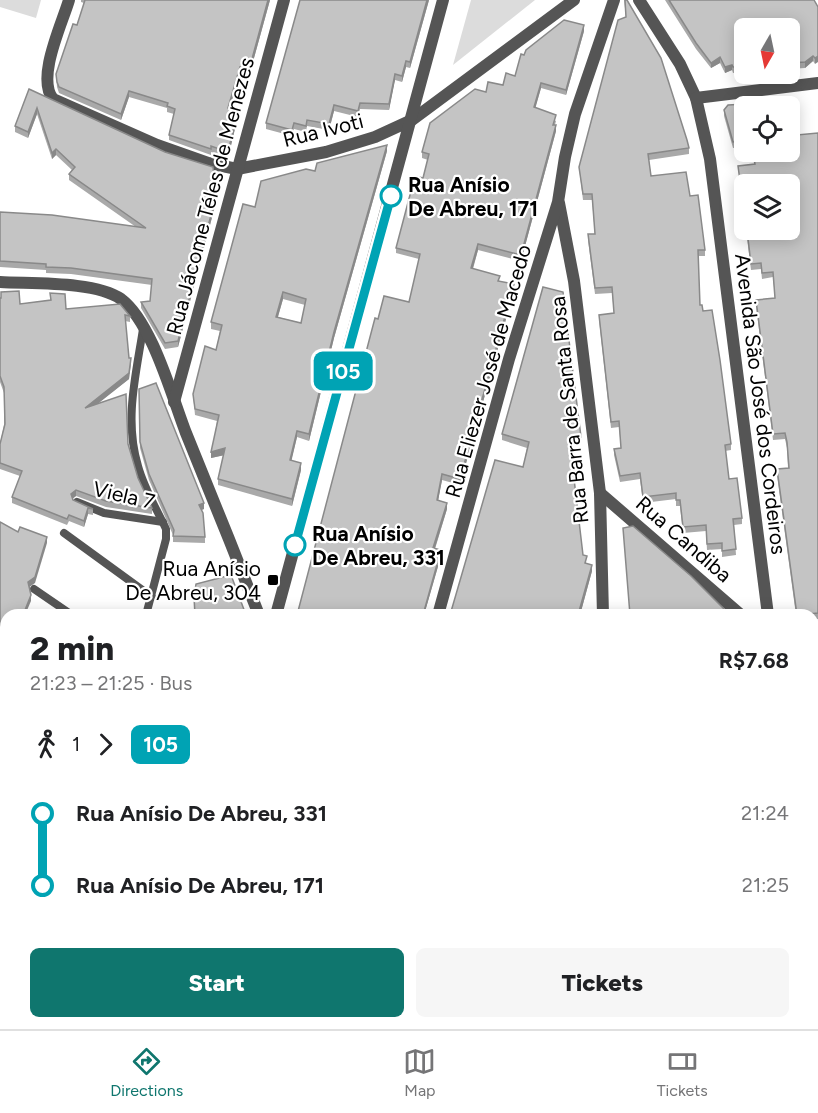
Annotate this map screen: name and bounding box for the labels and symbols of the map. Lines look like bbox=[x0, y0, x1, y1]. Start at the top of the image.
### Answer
north arrow bbox=[734, 18, 800, 84]
street label: Rua Jácome Téles de Menezes bbox=[161, 55, 259, 337]
street label: Rua Ivoti bbox=[280, 108, 366, 152]
place label: Rua Anísio De Abreu, 171 bbox=[408, 172, 538, 221]
marker: Rua Anísio De Abreu, 171 bbox=[380, 185, 402, 207]
street label: Rua Eliezer José de Macedo bbox=[440, 241, 536, 501]
street label: Avenida São José dos Cordeiros bbox=[730, 252, 792, 556]
street label: Rua Barra de Santa Rosa bbox=[545, 295, 593, 525]
line badge: 105 bbox=[308, 352, 378, 391]
street label: Viela 7 bbox=[91, 476, 157, 514]
street label: Rua Candiba bbox=[631, 491, 737, 587]
place label: Rua Anísio De Abreu, 331 bbox=[312, 521, 445, 570]
marker: Rua Anísio De Abreu, 331 bbox=[284, 534, 306, 556]
place label: Rua Anísio De Abreu, 304 bbox=[125, 556, 261, 605]
marker: Rua Anísio De Abreu, 304 bbox=[266, 573, 280, 587]

